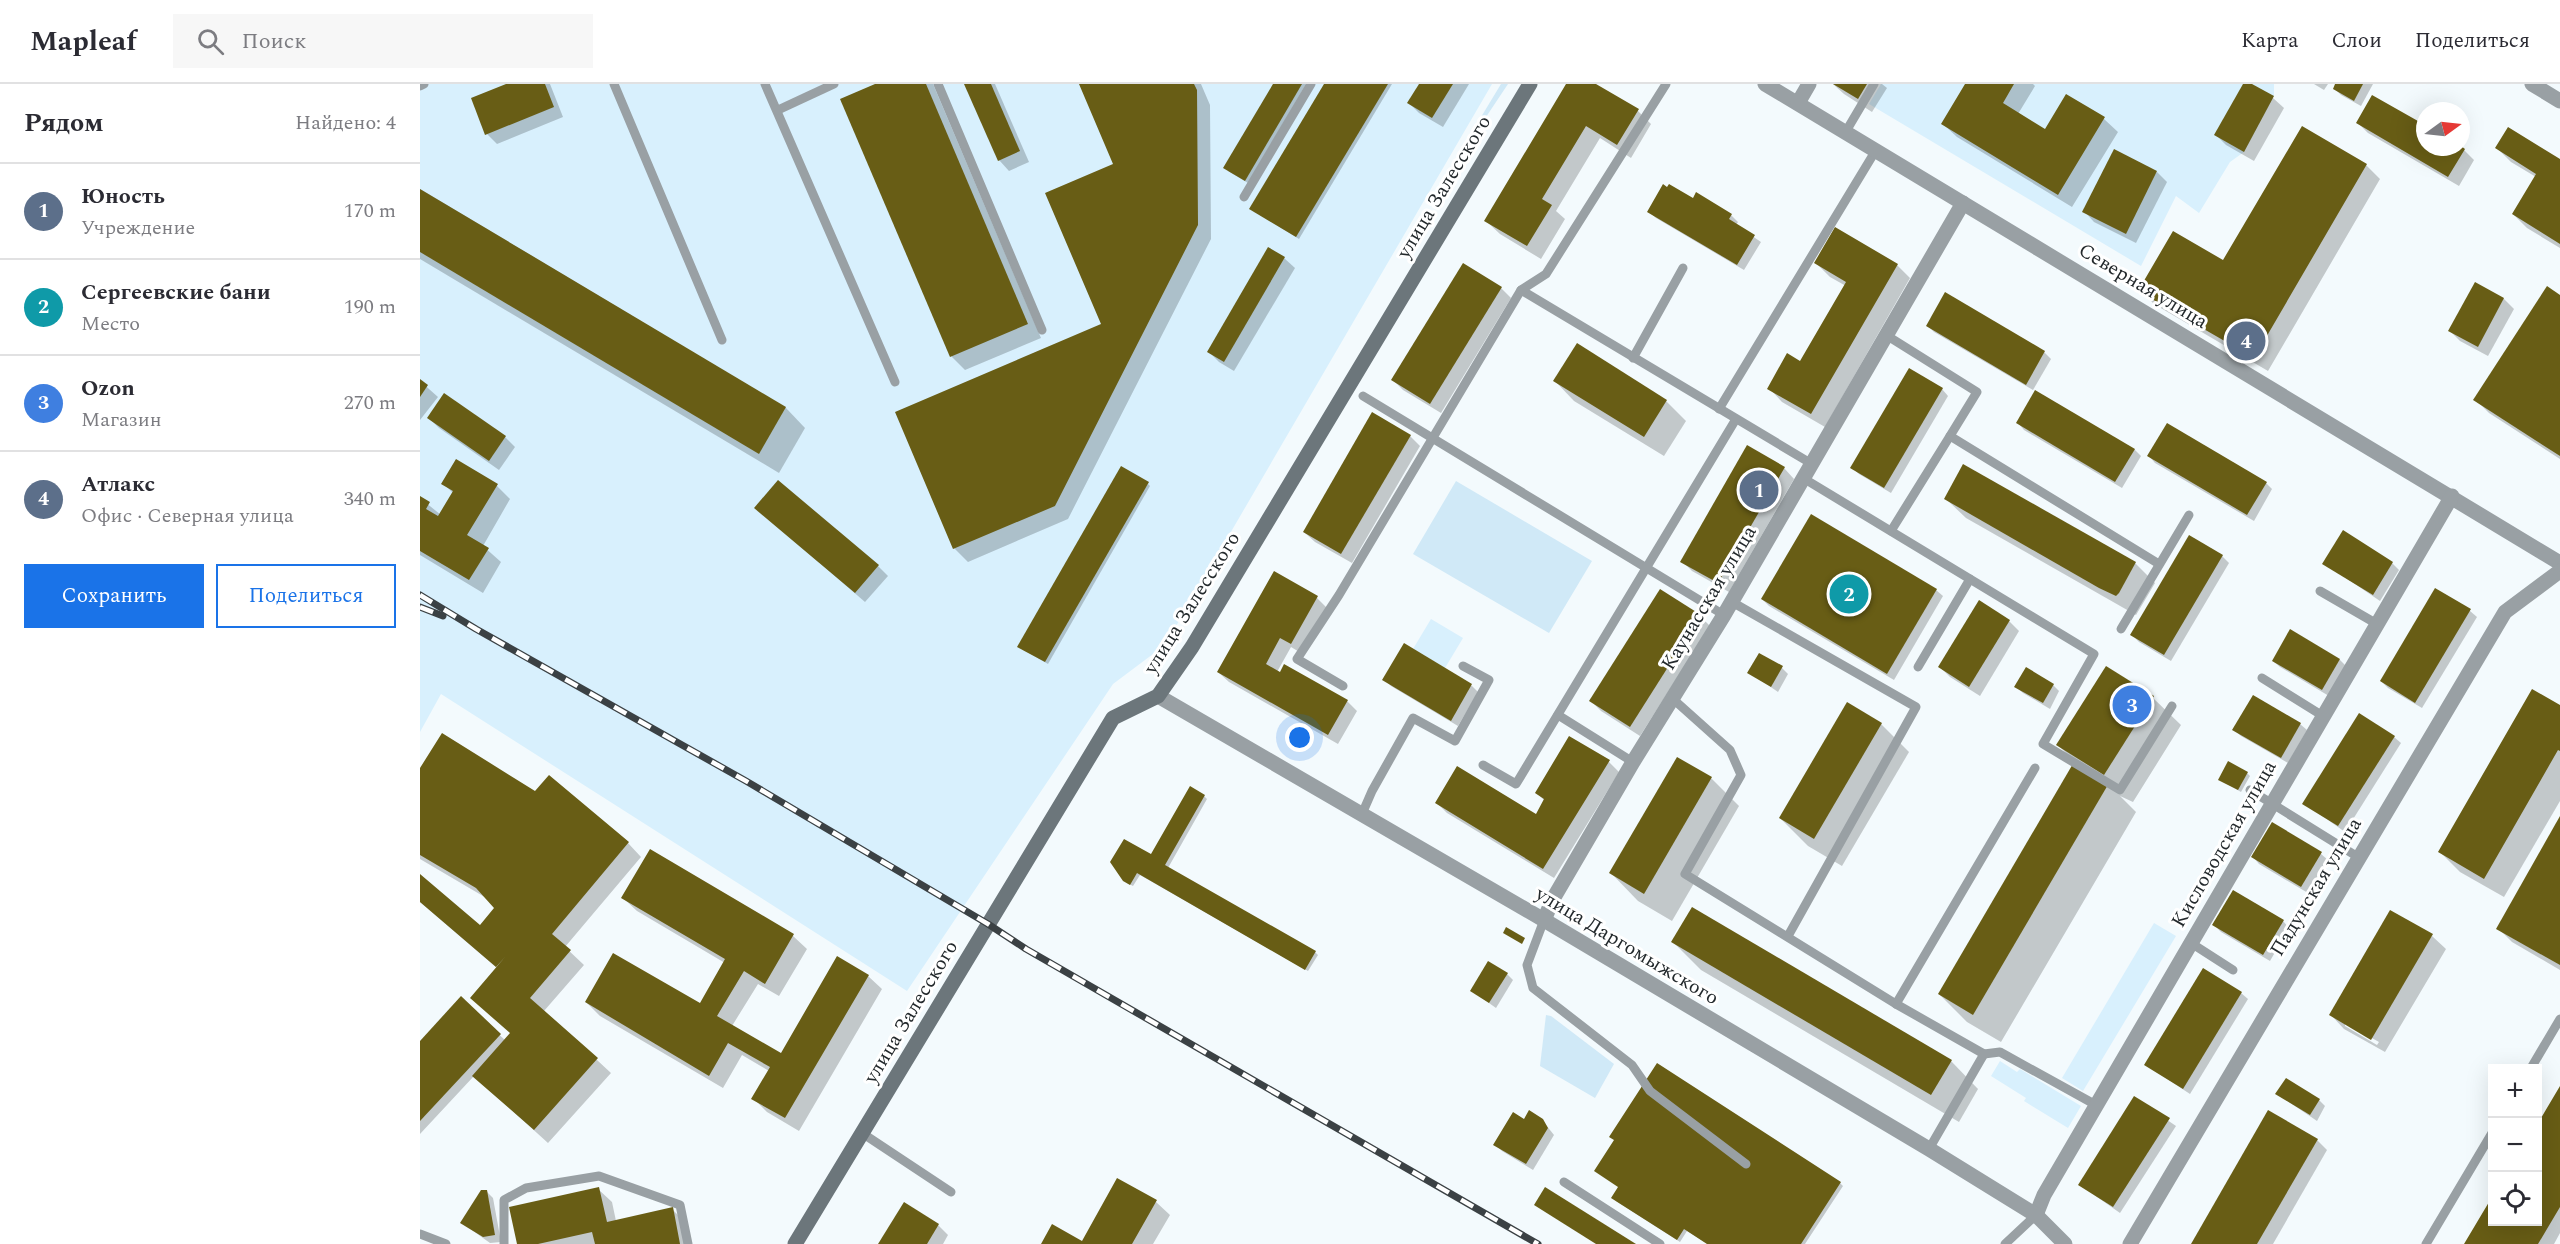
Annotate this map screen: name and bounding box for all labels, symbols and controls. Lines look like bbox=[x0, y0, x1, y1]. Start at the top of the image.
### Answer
search box bbox=[173, 14, 593, 68]
text: Mapleaf bbox=[30, 20, 137, 63]
icon: search bbox=[194, 25, 227, 58]
text: Поиск bbox=[242, 25, 307, 58]
text: Карта bbox=[2241, 25, 2298, 57]
text: Слои bbox=[2331, 25, 2382, 57]
text: Поделиться bbox=[2415, 25, 2530, 57]
north arrow bbox=[2416, 102, 2470, 156]
text: Рядом bbox=[24, 103, 104, 143]
text: Найдено: 4 bbox=[295, 108, 396, 138]
street label: улица Залесского bbox=[1389, 110, 1499, 265]
text: Юность bbox=[81, 180, 165, 213]
text: 1 bbox=[38, 196, 49, 226]
text: 170 m bbox=[344, 196, 396, 226]
text: Учреждение bbox=[81, 213, 195, 243]
street label: Северная улица bbox=[2073, 235, 2214, 337]
text: Сергеевские бани bbox=[81, 276, 271, 309]
text: 2 bbox=[38, 292, 49, 322]
text: 190 m bbox=[344, 292, 396, 322]
text: Место bbox=[81, 309, 140, 339]
pin: 4 bbox=[2226, 318, 2266, 364]
text: Ozon bbox=[81, 372, 135, 405]
text: 3 bbox=[38, 388, 49, 418]
text: 270 m bbox=[344, 388, 396, 418]
text: Магазин bbox=[81, 405, 162, 435]
text: Атлакс bbox=[81, 468, 155, 501]
pin: 1 bbox=[1740, 468, 1778, 512]
text: 4 bbox=[38, 484, 49, 514]
text: 340 m bbox=[344, 484, 396, 514]
text: Офис · Северная улица bbox=[81, 501, 294, 531]
street label: Каунасская улица bbox=[1654, 520, 1764, 676]
street label: улица Залесского bbox=[1136, 526, 1248, 681]
button: Сохранить bbox=[24, 564, 204, 628]
button: Поделиться bbox=[216, 564, 396, 628]
pin: 2 bbox=[1830, 572, 1868, 616]
pin: 3 bbox=[2112, 682, 2152, 728]
your location bbox=[1285, 723, 1314, 752]
street label: Кисловодская улица bbox=[2164, 755, 2284, 933]
street label: Падунская улица bbox=[2263, 812, 2369, 962]
street label: улица Даргомыжского bbox=[1529, 879, 1724, 1013]
street label: улица Залесского bbox=[856, 935, 966, 1090]
map controls bbox=[2488, 1064, 2542, 1226]
button: + bbox=[2488, 1064, 2542, 1118]
button: − bbox=[2488, 1118, 2542, 1172]
button: locate bbox=[2488, 1172, 2542, 1226]

